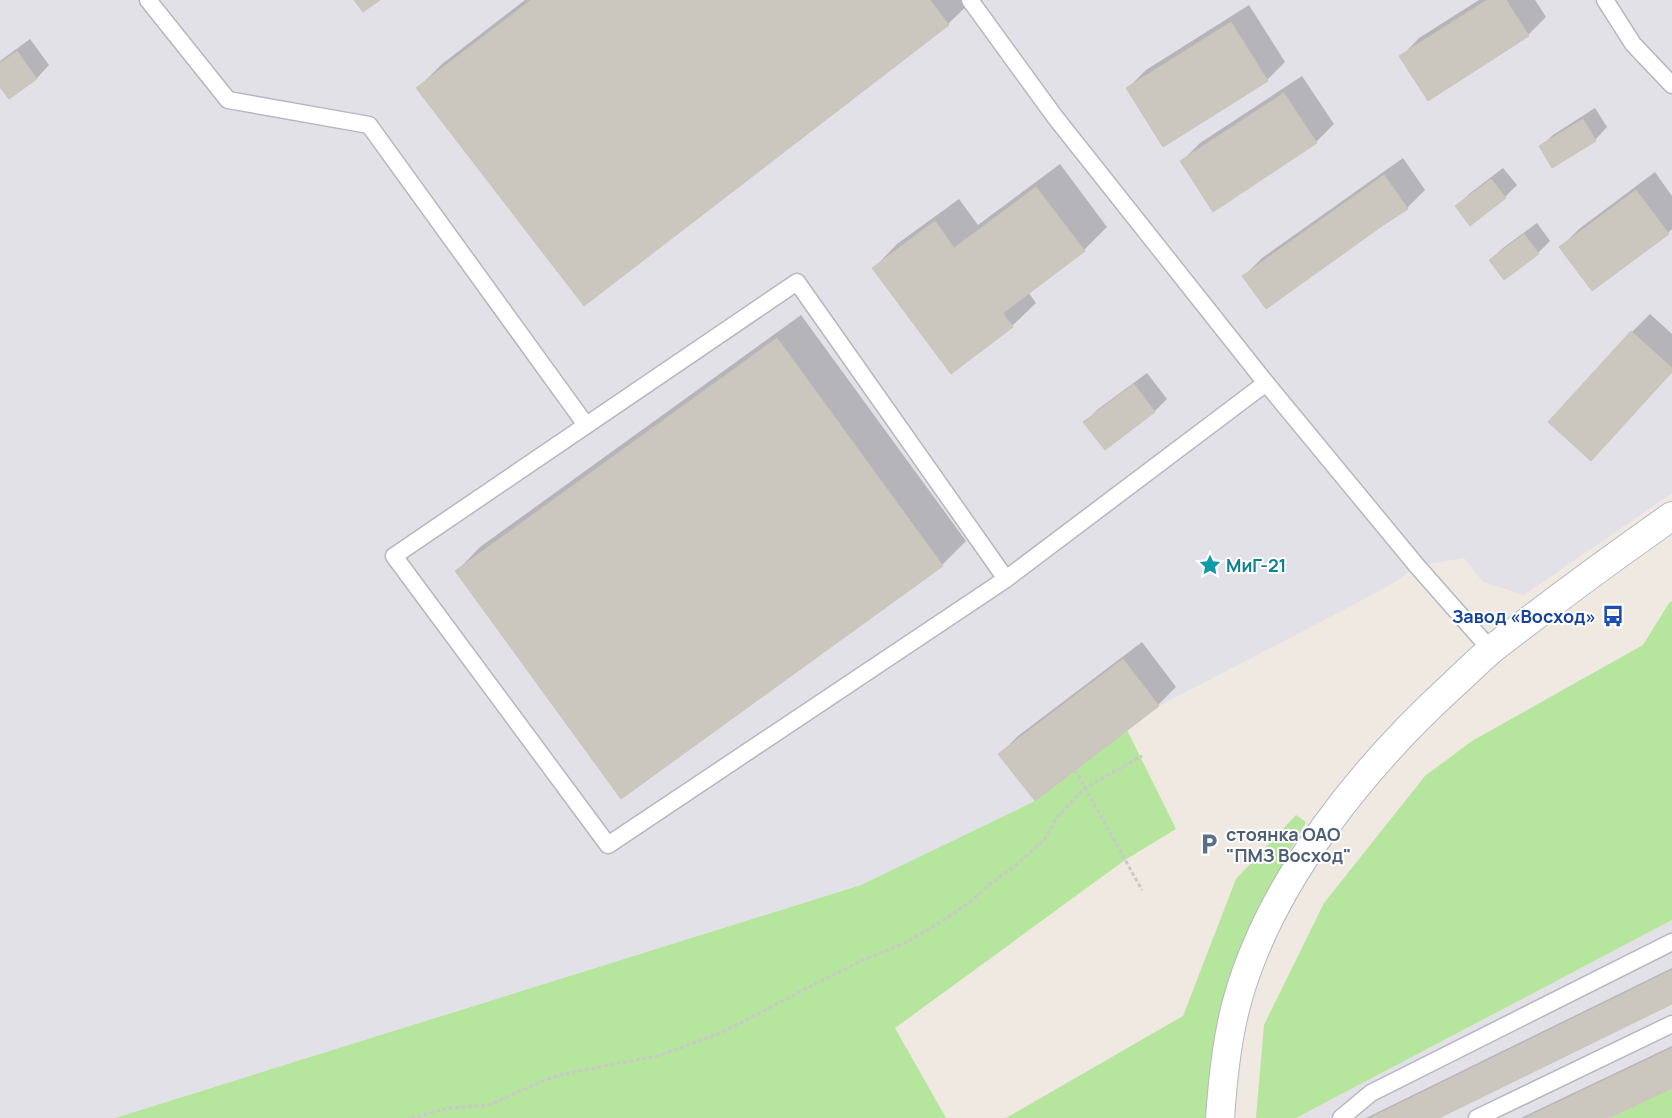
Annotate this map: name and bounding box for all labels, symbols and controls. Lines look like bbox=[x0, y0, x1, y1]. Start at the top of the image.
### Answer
place icon: МиГ-21 bbox=[1197, 552, 1223, 578]
place label: МиГ-21 bbox=[1226, 553, 1287, 577]
bus stop icon: Завод «Восход» bbox=[1600, 603, 1626, 629]
place label: Завод «Восход» bbox=[1452, 604, 1596, 628]
place label: стоянка ОАО "ПМЗ Восход" bbox=[1226, 822, 1352, 867]
parking icon: стоянка ОАО "ПМЗ Восход" bbox=[1196, 831, 1222, 857]

